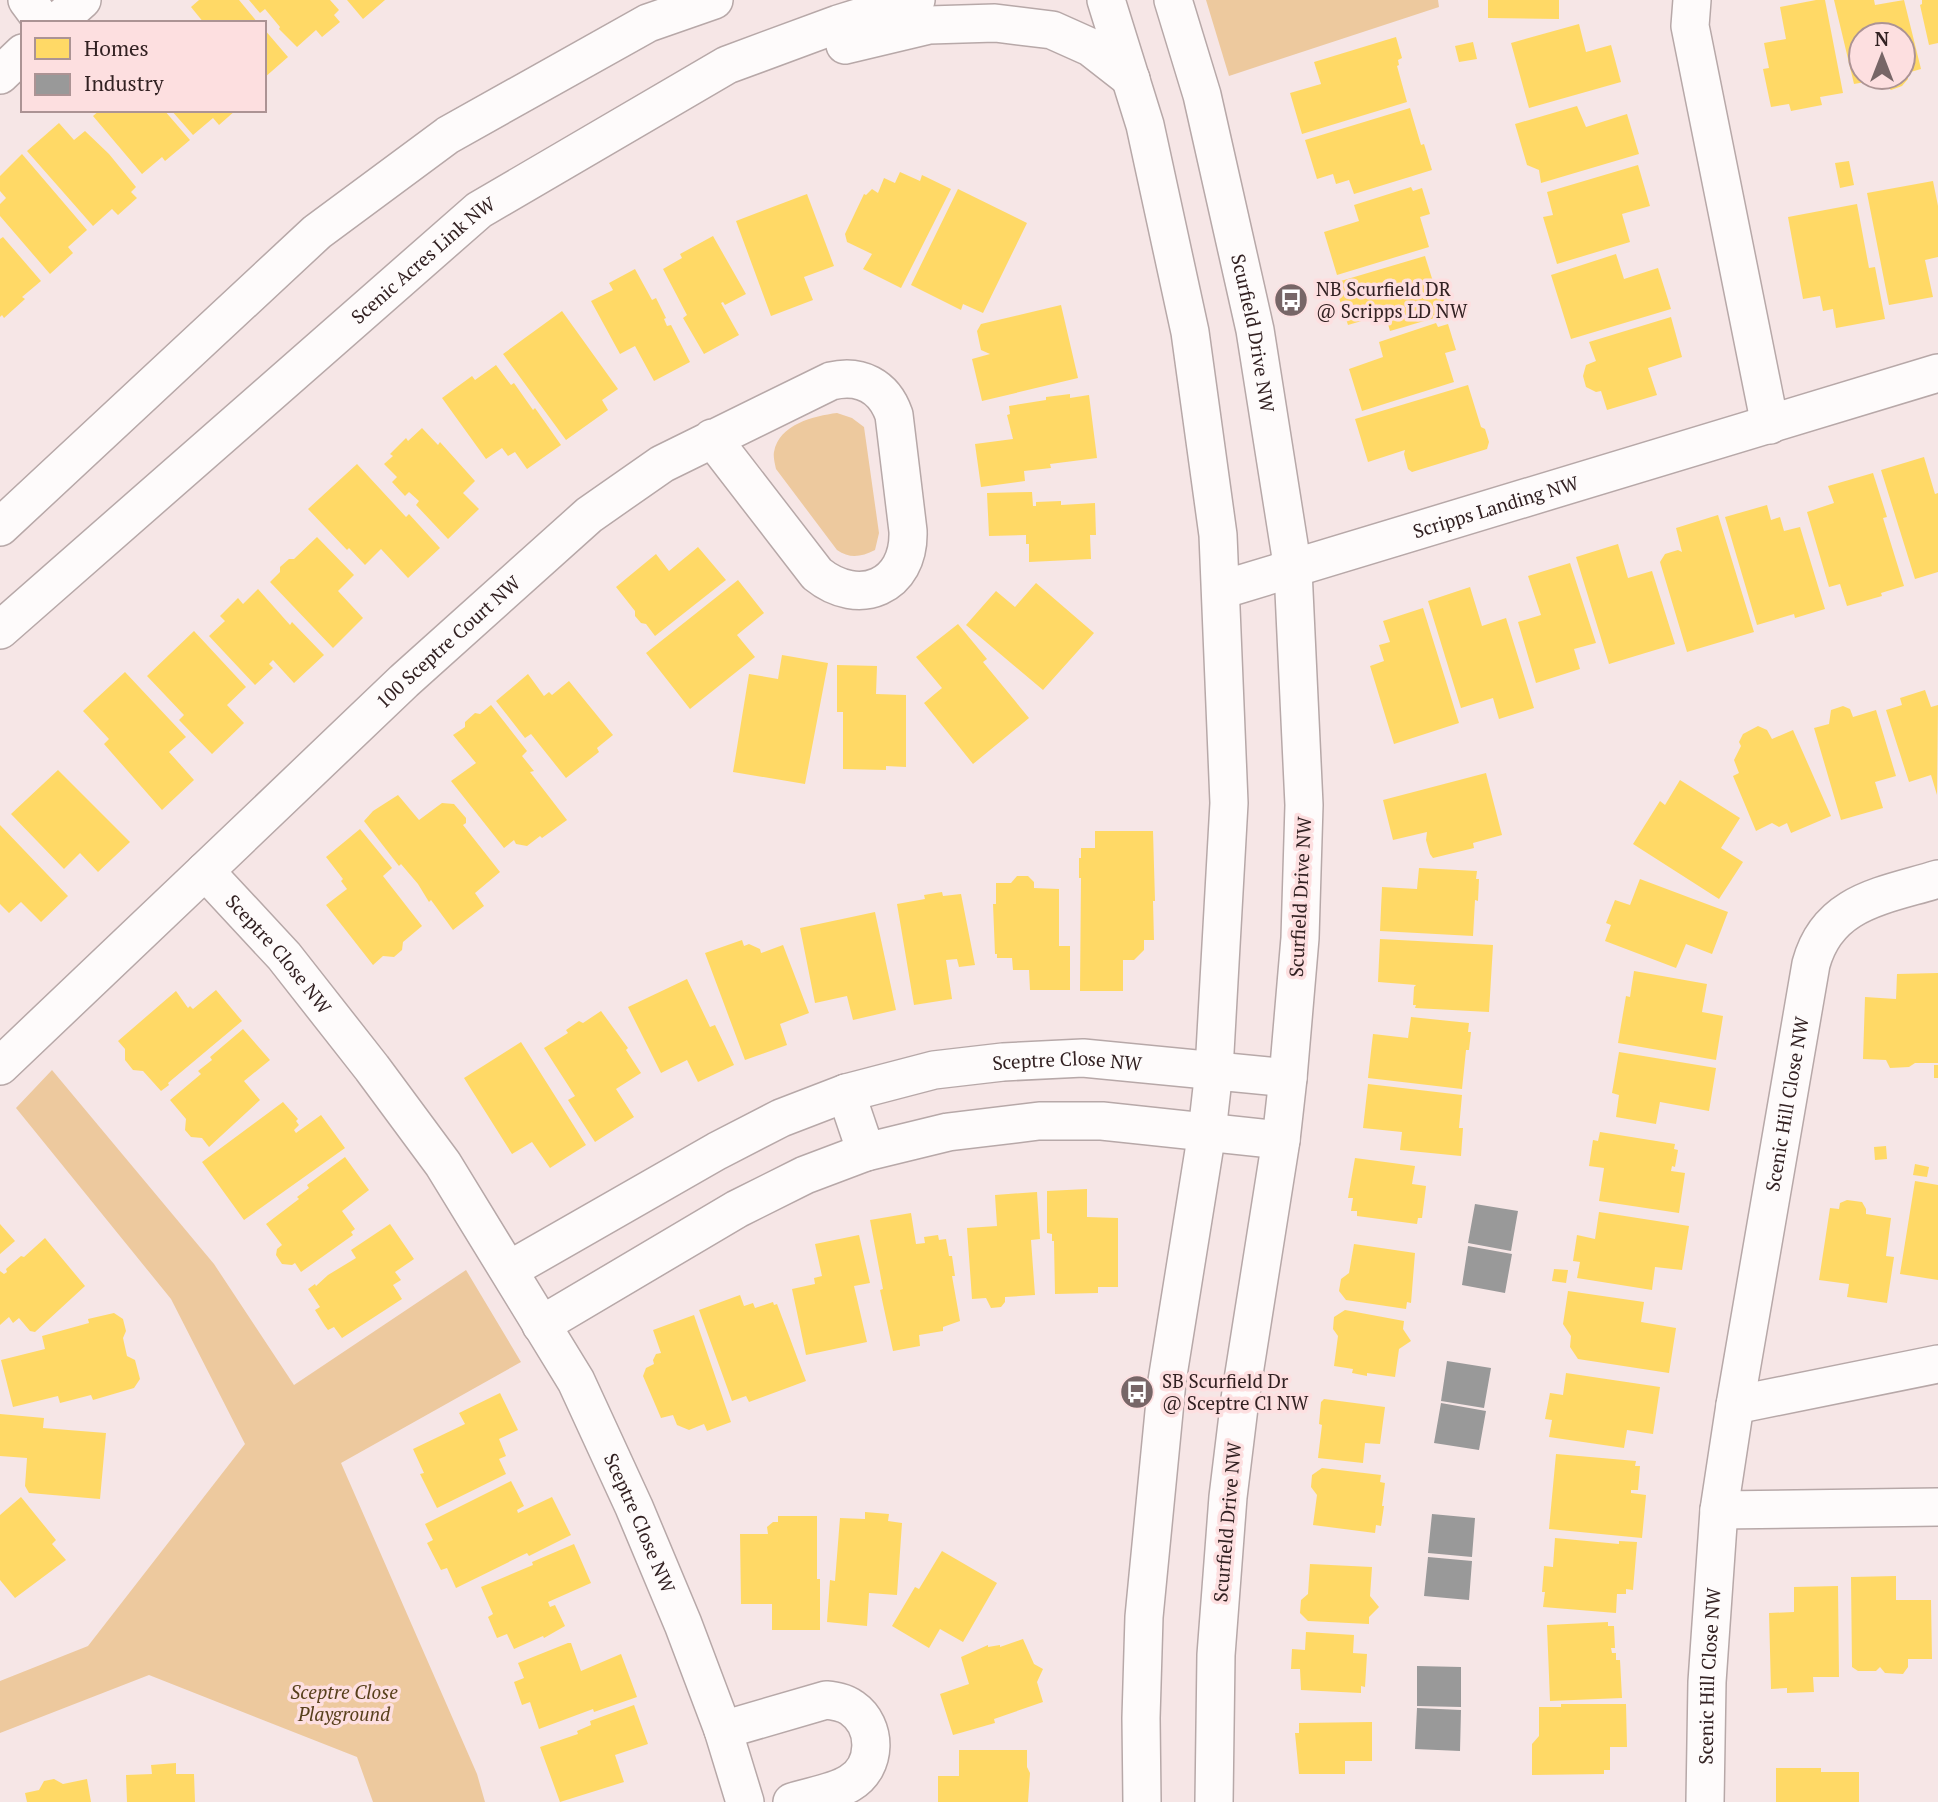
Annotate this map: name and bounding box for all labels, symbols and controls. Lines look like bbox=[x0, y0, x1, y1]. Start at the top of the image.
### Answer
legend bbox=[21, 21, 266, 112]
north arrow bbox=[1847, 21, 1917, 91]
text: N bbox=[1875, 26, 1890, 51]
text: Homes bbox=[84, 34, 149, 62]
text: Industry bbox=[84, 69, 164, 97]
street label: Scenic Acres Link NW bbox=[345, 190, 499, 329]
street label: Scurfield Drive NW bbox=[1226, 251, 1281, 414]
place label: NB Scurfield DR @ Scripps LD NW bbox=[1316, 276, 1468, 323]
bus stop icon: NB Scurfield DR @ Scripps LD NW bbox=[1272, 281, 1310, 319]
street label: Scripps Landing NW bbox=[1410, 469, 1582, 543]
street label: 100 Sceptre Court NW bbox=[370, 570, 525, 713]
street label: Scurfield Drive NW bbox=[1283, 816, 1316, 978]
street label: Sceptre Close NW bbox=[221, 889, 338, 1019]
street label: Scenic Hill Close NW bbox=[1759, 1014, 1814, 1193]
street label: Sceptre Close NW bbox=[991, 1045, 1143, 1076]
place label: SB Scurfield Dr @ Sceptre Cl NW bbox=[1162, 1368, 1309, 1415]
bus stop icon: SB Scurfield Dr @ Sceptre Cl NW bbox=[1118, 1373, 1156, 1411]
street label: Scurfield Drive NW bbox=[1207, 1441, 1246, 1603]
street label: Sceptre Close NW bbox=[599, 1449, 682, 1597]
street label: Scenic Hill Close NW bbox=[1693, 1587, 1726, 1765]
park label: Sceptre Close Playground bbox=[290, 1679, 398, 1726]

